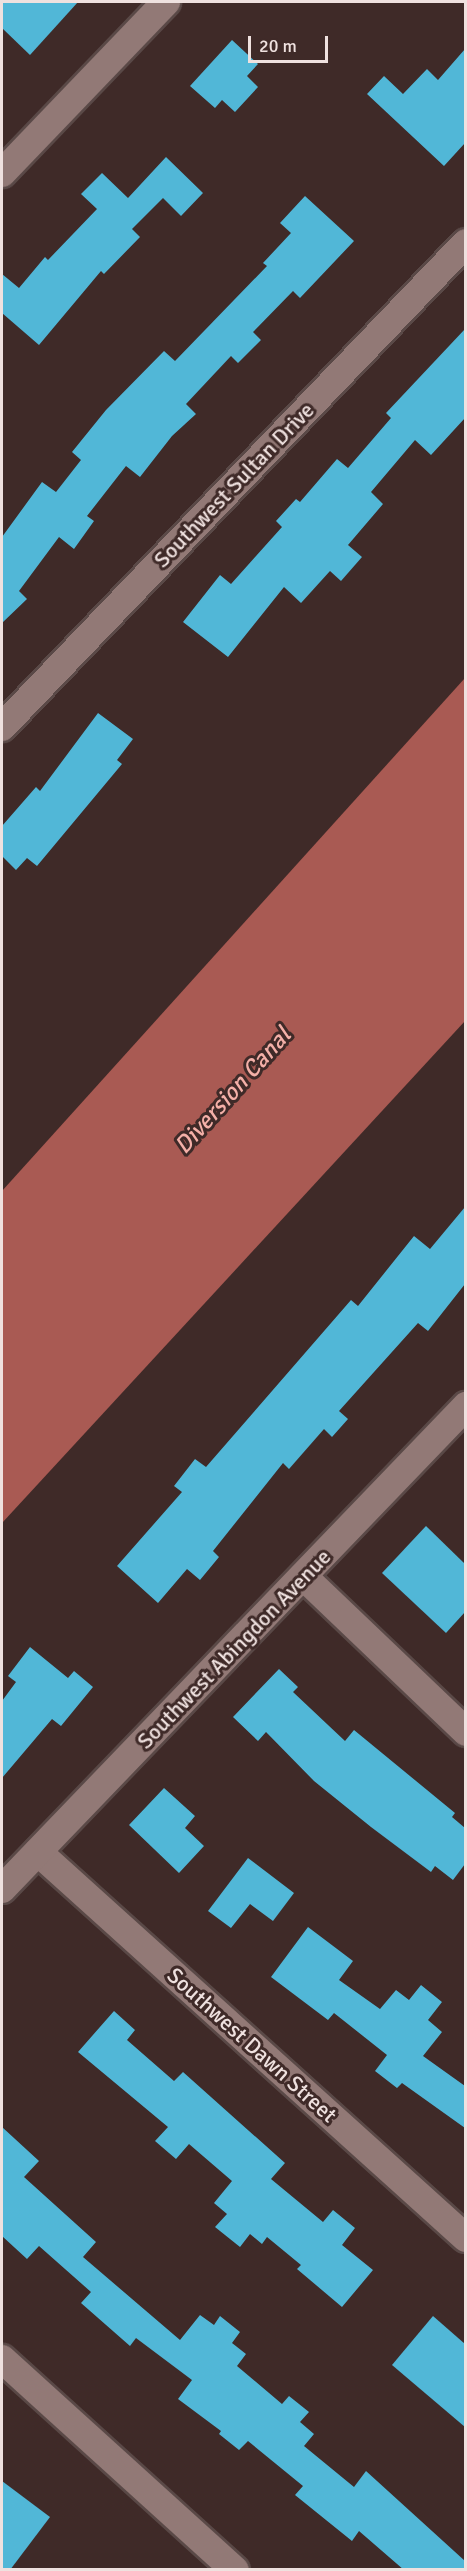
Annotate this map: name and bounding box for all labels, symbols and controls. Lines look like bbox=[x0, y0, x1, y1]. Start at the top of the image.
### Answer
scale bar bbox=[251, 24, 330, 62]
text: 20 m bbox=[259, 35, 297, 57]
street label: Southwest Sultan Drive bbox=[148, 397, 320, 573]
water label: Diversion Canal bbox=[169, 1022, 297, 1160]
street label: Southwest Abingdon Avenue bbox=[132, 1544, 336, 1754]
street label: Southwest Dawn Street bbox=[162, 1962, 342, 2128]

